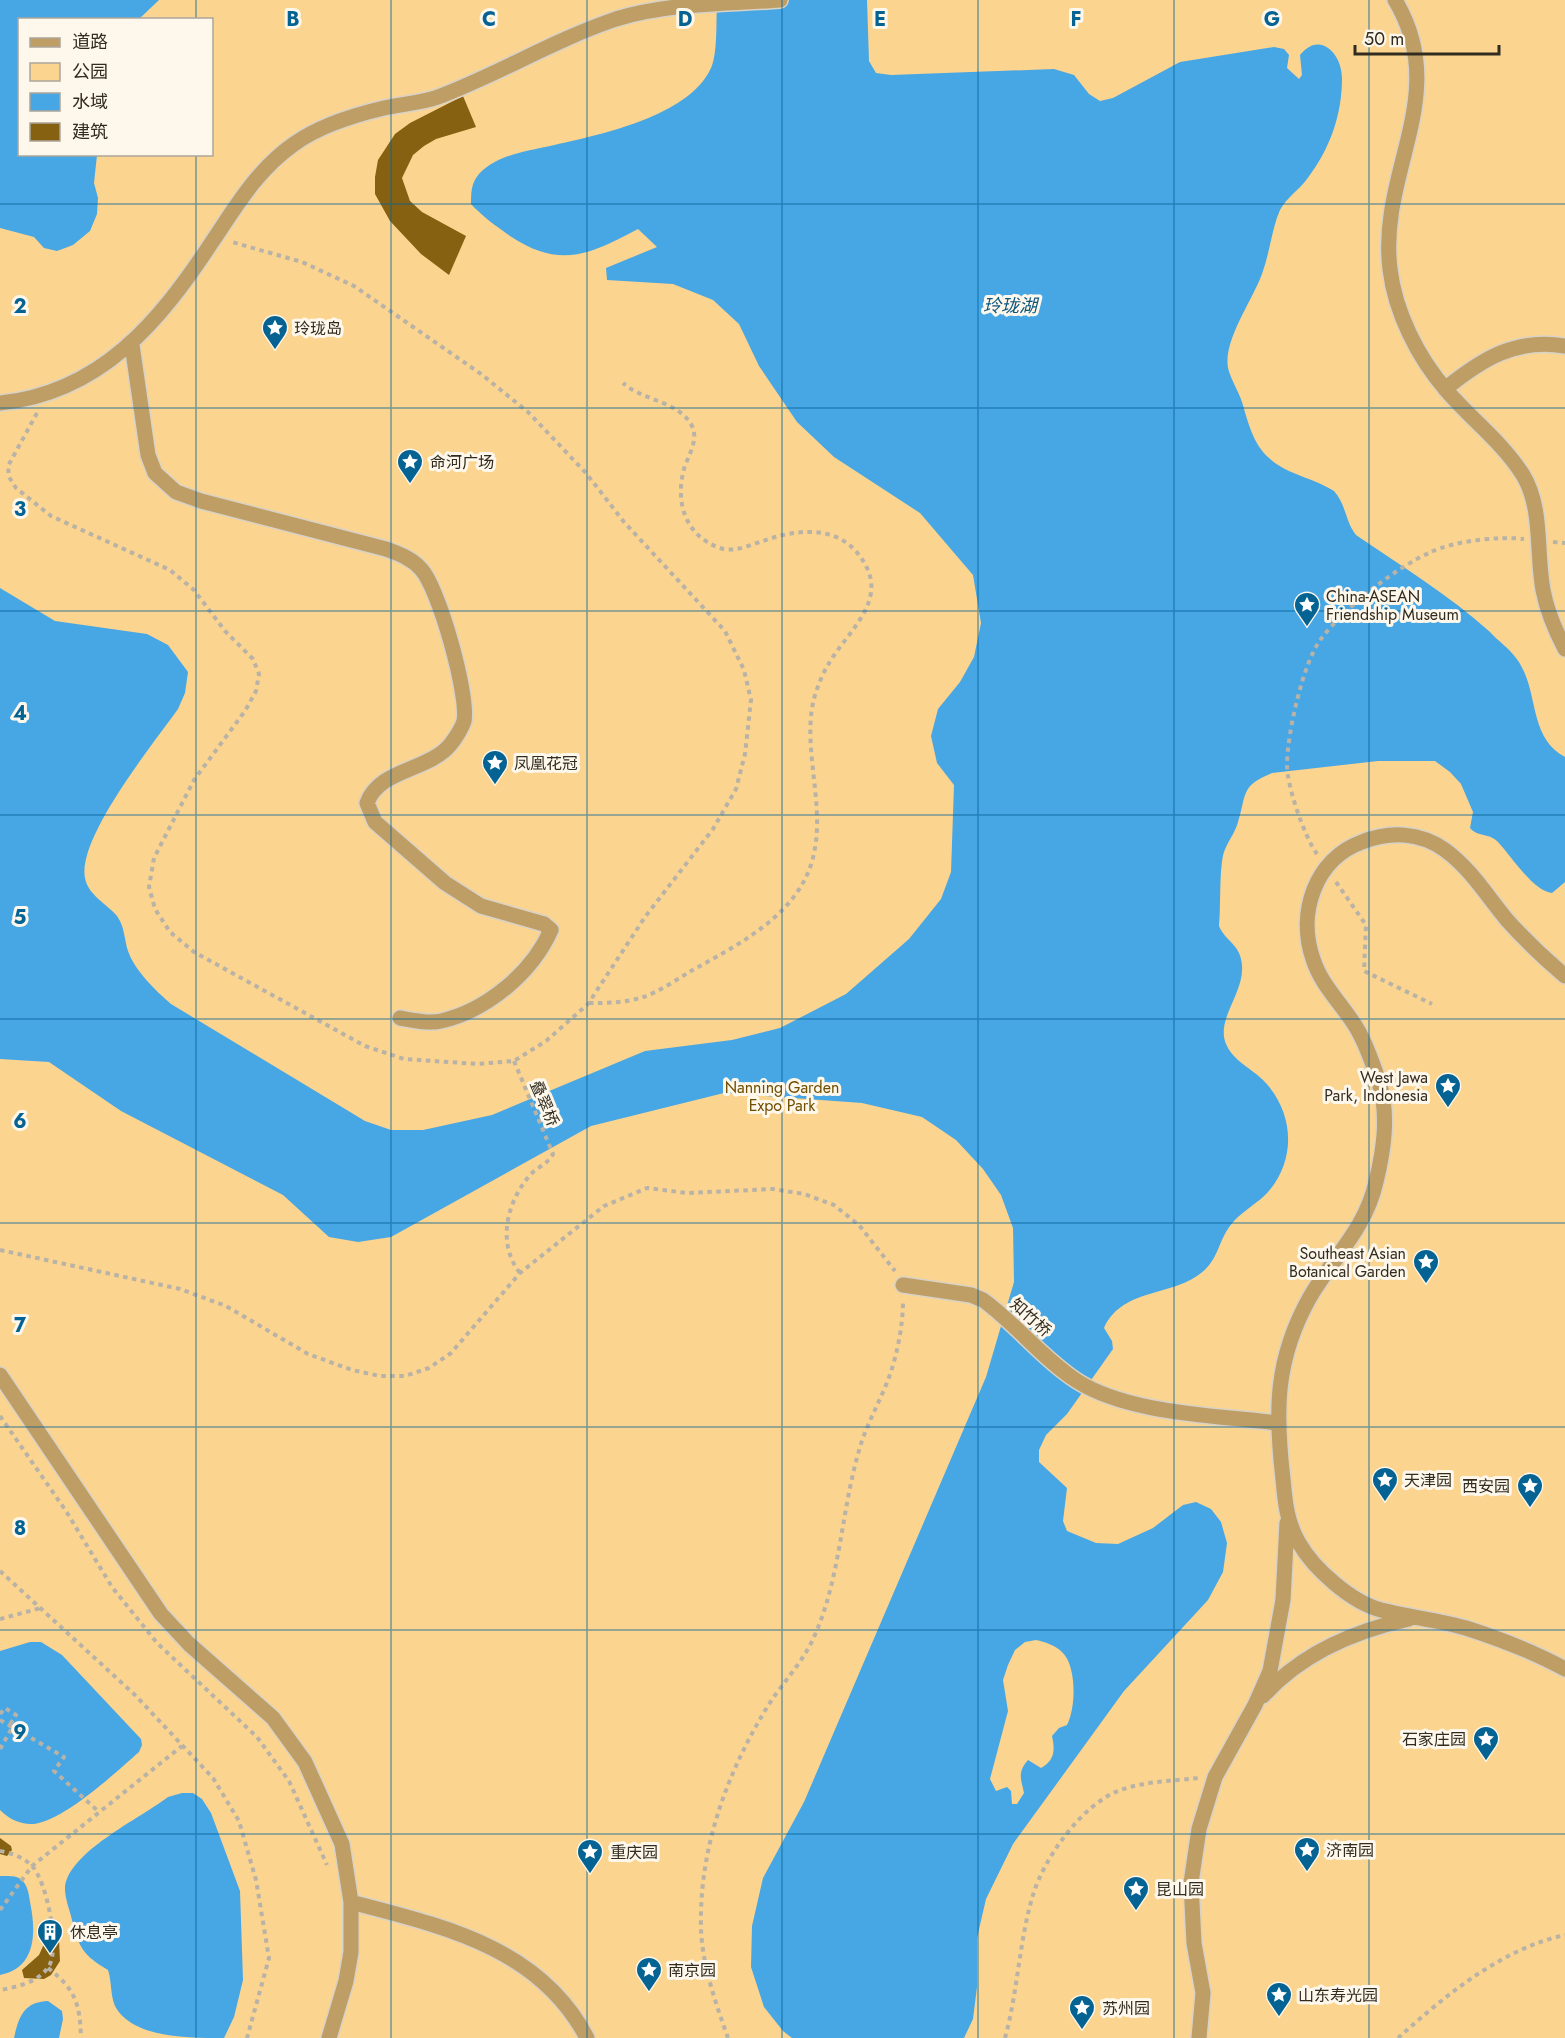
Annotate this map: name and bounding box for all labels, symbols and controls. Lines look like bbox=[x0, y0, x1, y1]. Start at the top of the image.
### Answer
text: B bbox=[286, 5, 300, 34]
text: C bbox=[482, 5, 496, 34]
text: D bbox=[678, 5, 692, 34]
text: E bbox=[874, 5, 886, 34]
text: F bbox=[1070, 5, 1082, 34]
text: G bbox=[1264, 5, 1280, 34]
legend bbox=[18, 18, 213, 156]
scale bar bbox=[1355, 18, 1499, 56]
text: 50 m bbox=[1364, 26, 1404, 52]
text: 道路 bbox=[72, 29, 108, 55]
text: 公园 bbox=[72, 59, 108, 85]
text: 水域 bbox=[72, 89, 108, 115]
text: 建筑 bbox=[72, 119, 108, 145]
text: 2 bbox=[13, 292, 27, 321]
water label: 玲珑湖 bbox=[983, 293, 1040, 319]
place icon: 玲珑岛 bbox=[260, 313, 290, 351]
place label: 玲珑岛 bbox=[294, 317, 342, 340]
place icon: 命河广场 bbox=[395, 447, 425, 485]
place label: 命河广场 bbox=[430, 451, 494, 474]
text: 3 bbox=[14, 495, 26, 524]
place label: China-ASEAN Friendship Museum bbox=[1326, 585, 1459, 626]
place icon: China-ASEAN Friendship Museum bbox=[1292, 590, 1322, 628]
text: 4 bbox=[13, 699, 27, 728]
place icon: 凤凰花冠 bbox=[480, 748, 510, 786]
place label: 凤凰花冠 bbox=[514, 752, 578, 775]
text: 5 bbox=[14, 903, 27, 932]
place label: West Jawa Park, Indonesia bbox=[1324, 1066, 1428, 1107]
place icon: West Jawa Park, Indonesia bbox=[1433, 1071, 1463, 1109]
park label: Nanning Garden Expo Park bbox=[725, 1076, 839, 1117]
street label: 叠翠桥 bbox=[525, 1077, 565, 1130]
text: 6 bbox=[13, 1107, 27, 1136]
place label: Southeast Asian Botanical Garden bbox=[1289, 1242, 1406, 1283]
place icon: Southeast Asian Botanical Garden bbox=[1411, 1247, 1441, 1285]
street label: 知竹桥 bbox=[1005, 1293, 1056, 1342]
text: 7 bbox=[14, 1311, 27, 1340]
place icon: 天津园 bbox=[1370, 1465, 1400, 1503]
place label: 天津园 bbox=[1404, 1469, 1452, 1492]
place icon: 西安园 bbox=[1515, 1471, 1545, 1509]
place label: 西安园 bbox=[1462, 1475, 1510, 1498]
text: 8 bbox=[14, 1514, 26, 1543]
text: 9 bbox=[13, 1718, 27, 1747]
place icon: 石家庄园 bbox=[1471, 1724, 1501, 1762]
place label: 石家庄园 bbox=[1402, 1728, 1466, 1751]
place icon: 济南园 bbox=[1292, 1835, 1322, 1873]
place icon: 重庆园 bbox=[575, 1837, 605, 1875]
place label: 济南园 bbox=[1326, 1839, 1374, 1862]
place label: 重庆园 bbox=[610, 1841, 658, 1864]
place icon: 昆山园 bbox=[1121, 1874, 1151, 1912]
place label: 昆山园 bbox=[1156, 1878, 1204, 1901]
building icon: 休息亭 bbox=[35, 1917, 65, 1955]
place label: 休息亭 bbox=[70, 1921, 118, 1944]
place icon: 南京园 bbox=[634, 1955, 664, 1993]
place label: 南京园 bbox=[668, 1959, 716, 1982]
place icon: 山东寿光园 bbox=[1264, 1980, 1294, 2018]
place label: 山东寿光园 bbox=[1298, 1984, 1378, 2007]
place icon: 苏州园 bbox=[1067, 1993, 1097, 2031]
place label: 苏州园 bbox=[1102, 1997, 1150, 2020]

